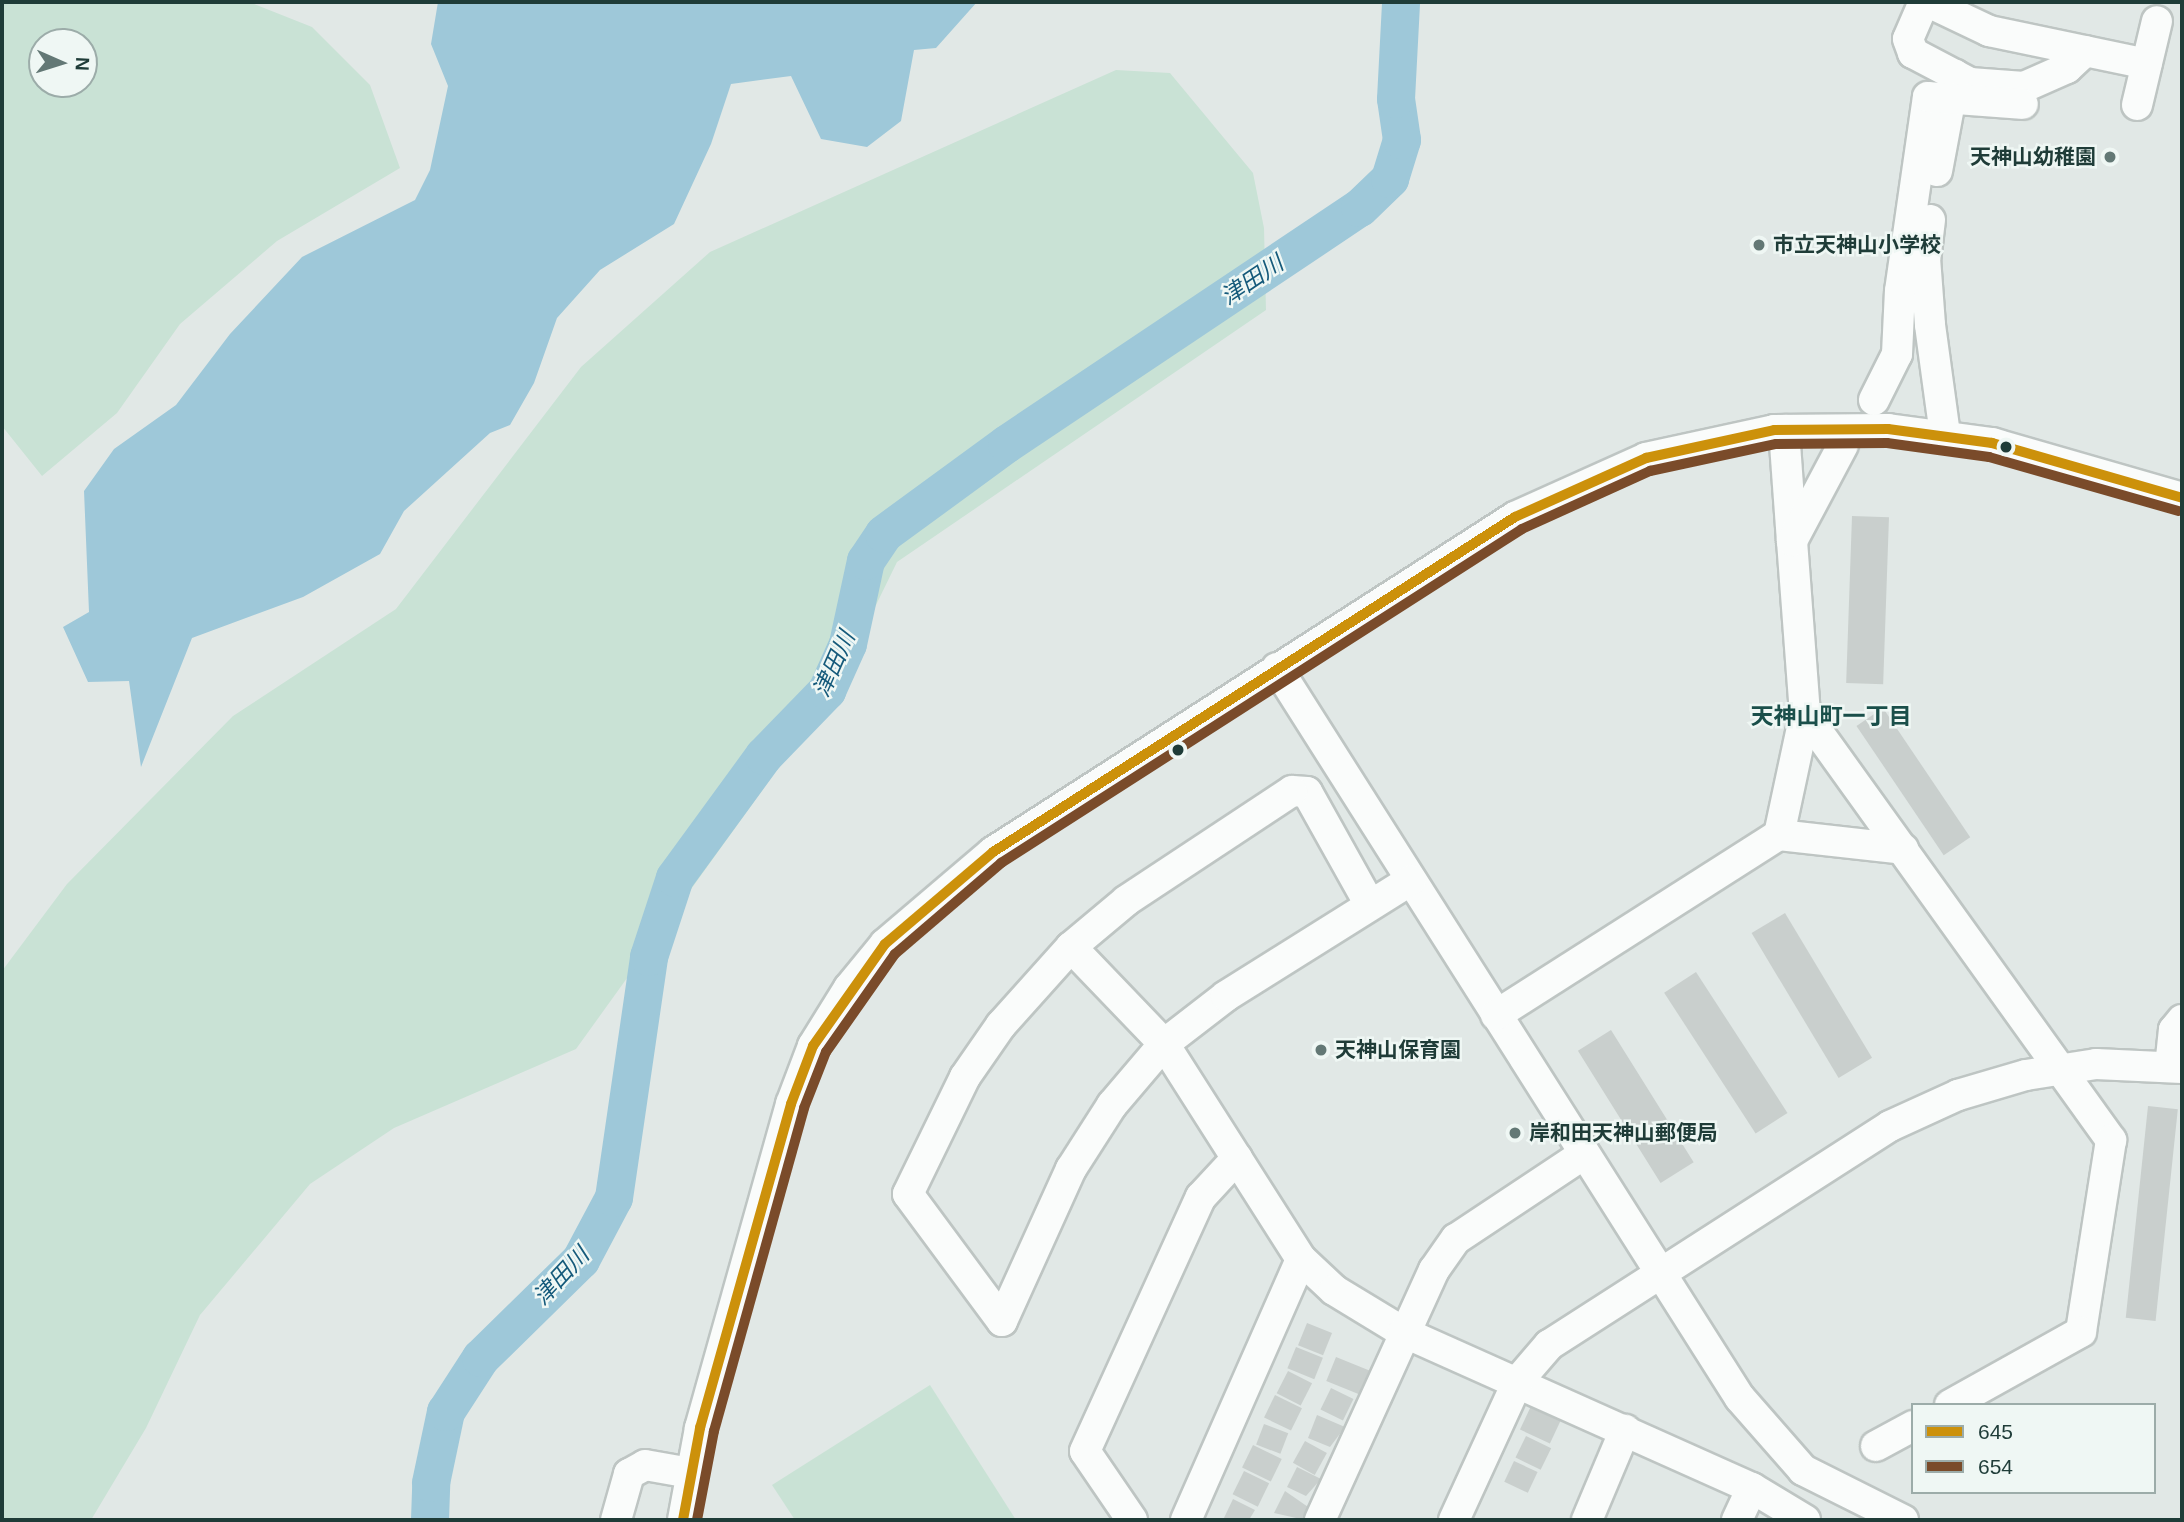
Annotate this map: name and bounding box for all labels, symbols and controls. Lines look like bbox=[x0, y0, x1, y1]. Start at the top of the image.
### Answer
north arrow bbox=[28, 28, 98, 98]
text: N bbox=[72, 57, 93, 71]
place label: 天神山幼稚園 bbox=[1970, 144, 2096, 170]
marker: 天神山幼稚園 bbox=[2102, 149, 2118, 165]
place label: 市立天神山小学校 bbox=[1773, 232, 1941, 258]
marker: 市立天神山小学校 bbox=[1751, 237, 1767, 253]
water label: 津田川 bbox=[1216, 249, 1288, 311]
unlabelled marker bbox=[1999, 440, 2013, 454]
water label: 津田川 bbox=[807, 627, 861, 701]
district label: 天神山町一丁目 bbox=[1751, 702, 1911, 730]
unlabelled marker bbox=[1171, 743, 1185, 757]
place label: 天神山保育園 bbox=[1335, 1037, 1461, 1063]
marker: 天神山保育園 bbox=[1313, 1042, 1329, 1058]
place label: 岸和田天神山郵便局 bbox=[1529, 1120, 1718, 1146]
marker: 岸和田天神山郵便局 bbox=[1507, 1125, 1523, 1141]
water label: 津田川 bbox=[527, 1241, 595, 1311]
legend bbox=[1911, 1403, 2156, 1494]
text: 645 bbox=[1978, 1420, 2013, 1443]
text: 654 bbox=[1978, 1455, 2013, 1478]

